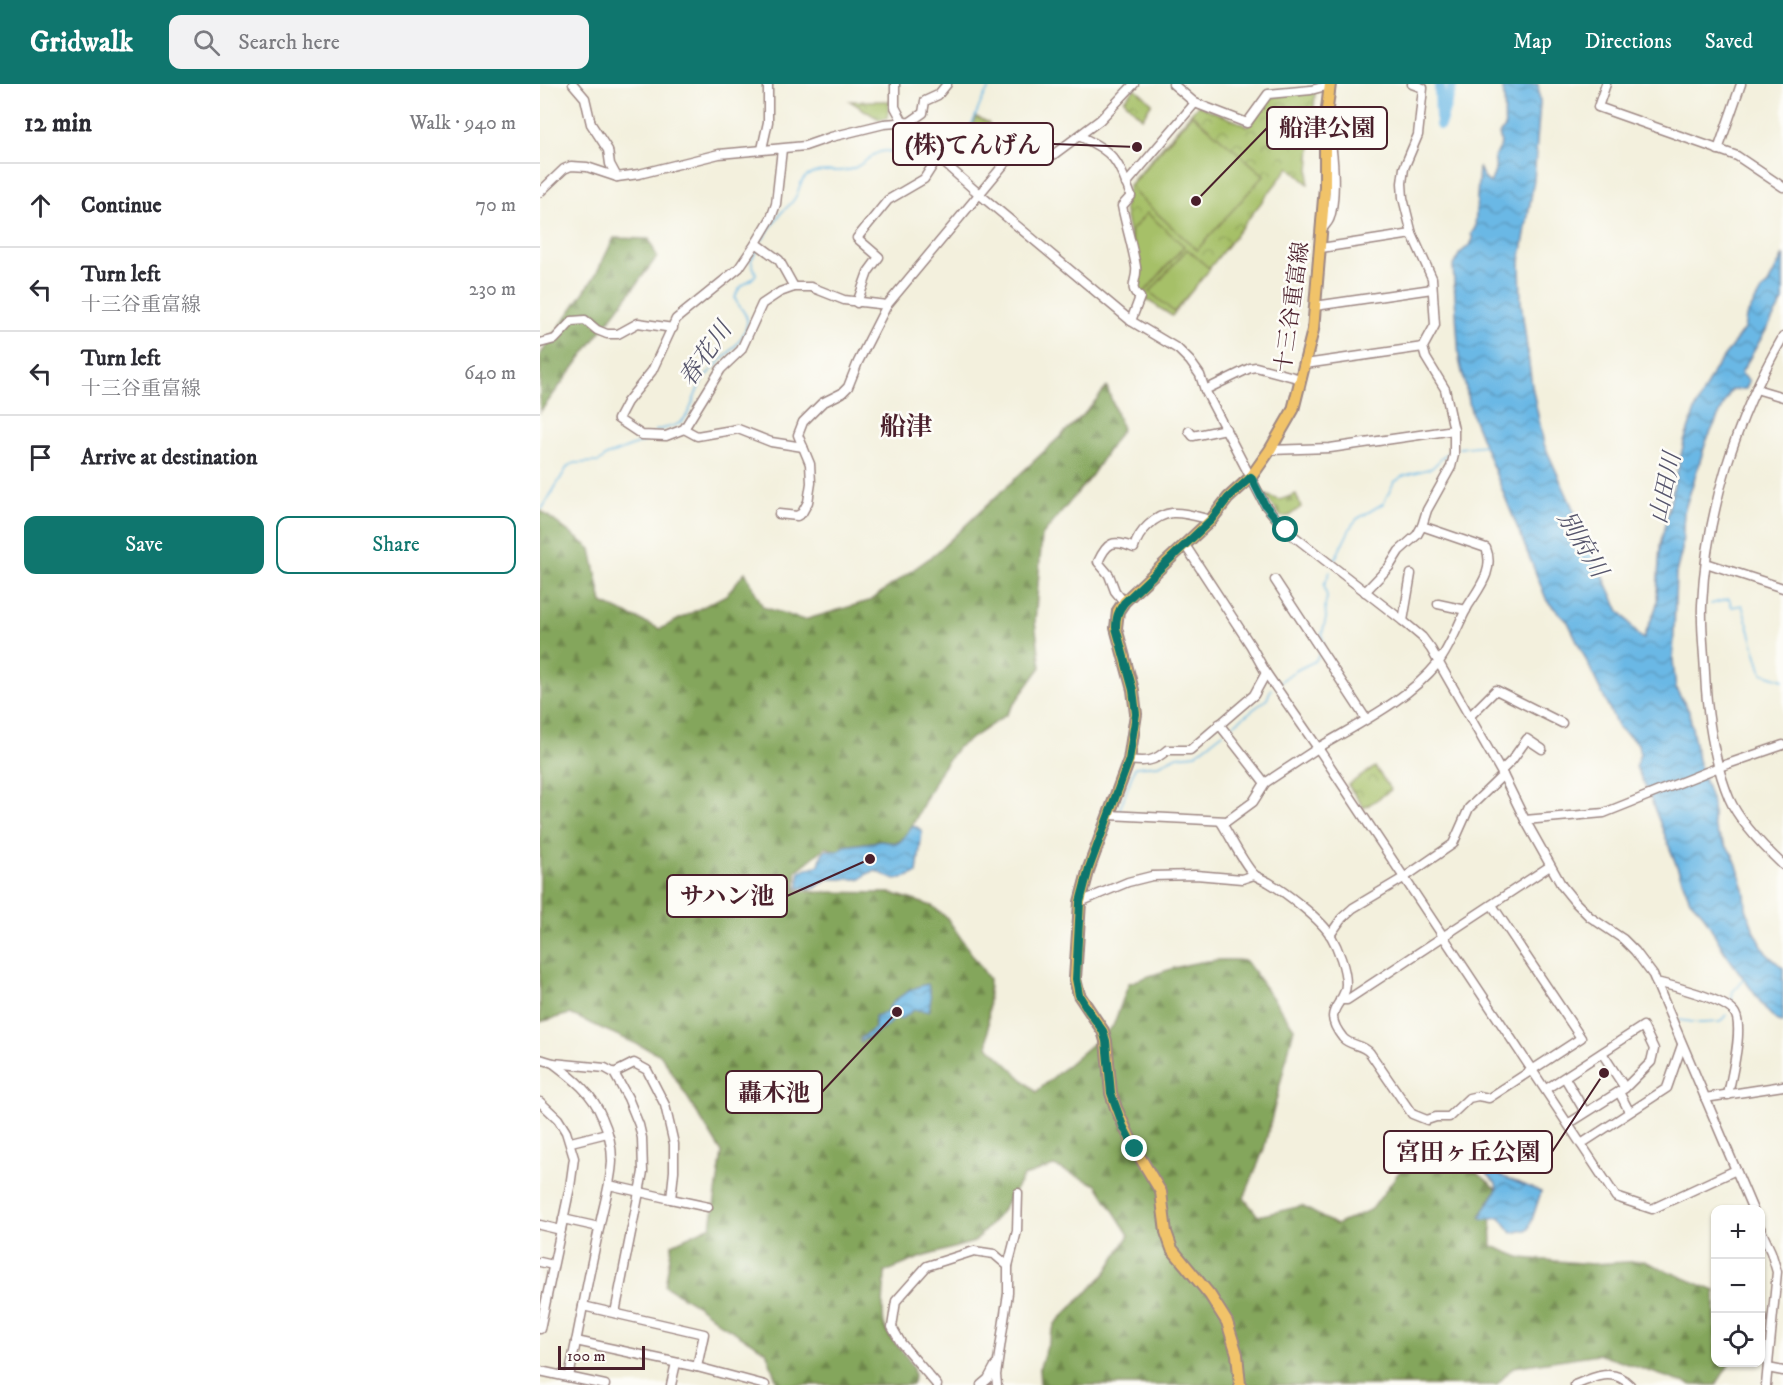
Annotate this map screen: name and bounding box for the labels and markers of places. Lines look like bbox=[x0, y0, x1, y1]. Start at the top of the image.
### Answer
callout: 船津公園 bbox=[1267, 107, 1387, 149]
callout: (株)てんげん bbox=[893, 123, 1053, 165]
callout: サハン池 bbox=[667, 875, 787, 917]
callout: 轟木池 bbox=[726, 1071, 822, 1113]
callout: 宮田ヶ丘公園 bbox=[1384, 1131, 1552, 1173]

